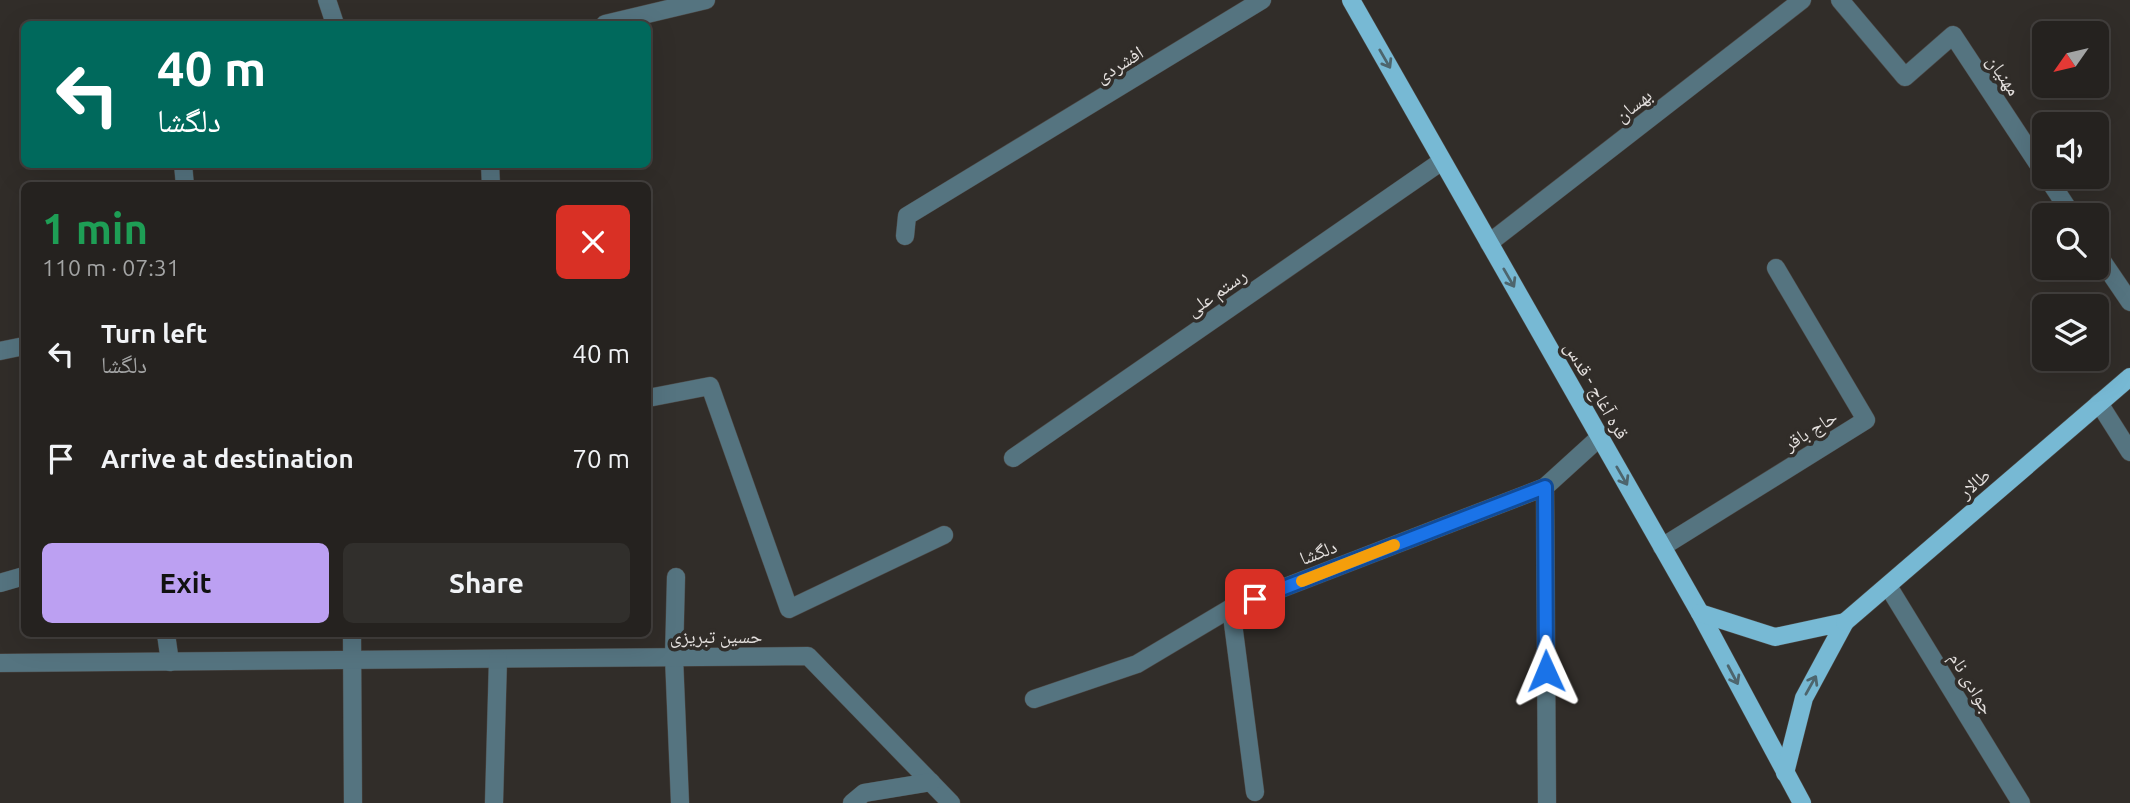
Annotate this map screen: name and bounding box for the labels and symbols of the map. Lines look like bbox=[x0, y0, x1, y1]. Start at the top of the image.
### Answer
north arrow bbox=[2032, 21, 2109, 98]
street label: افشردی bbox=[1091, 41, 1148, 88]
one-way arrow bbox=[1378, 49, 1392, 69]
street label: مهنیان bbox=[1982, 51, 2025, 100]
street label: بهسان bbox=[1610, 84, 1657, 127]
street label: رستم علی bbox=[1182, 263, 1251, 322]
one-way arrow bbox=[1502, 268, 1516, 288]
street label: قره آغاج - قدس bbox=[1559, 337, 1634, 443]
street label: حاج باقر bbox=[1778, 405, 1841, 456]
street label: طالار bbox=[1953, 463, 1995, 504]
one-way arrow bbox=[1616, 465, 1629, 486]
street label: دلگشا bbox=[1296, 535, 1340, 569]
pin bbox=[1225, 569, 1285, 629]
street label: حسین تبریزی bbox=[670, 625, 762, 648]
position arrow bbox=[1509, 634, 1583, 708]
street label: جوادی نام bbox=[1942, 648, 1999, 720]
one-way arrow bbox=[1726, 664, 1740, 684]
one-way arrow bbox=[1805, 675, 1818, 696]

